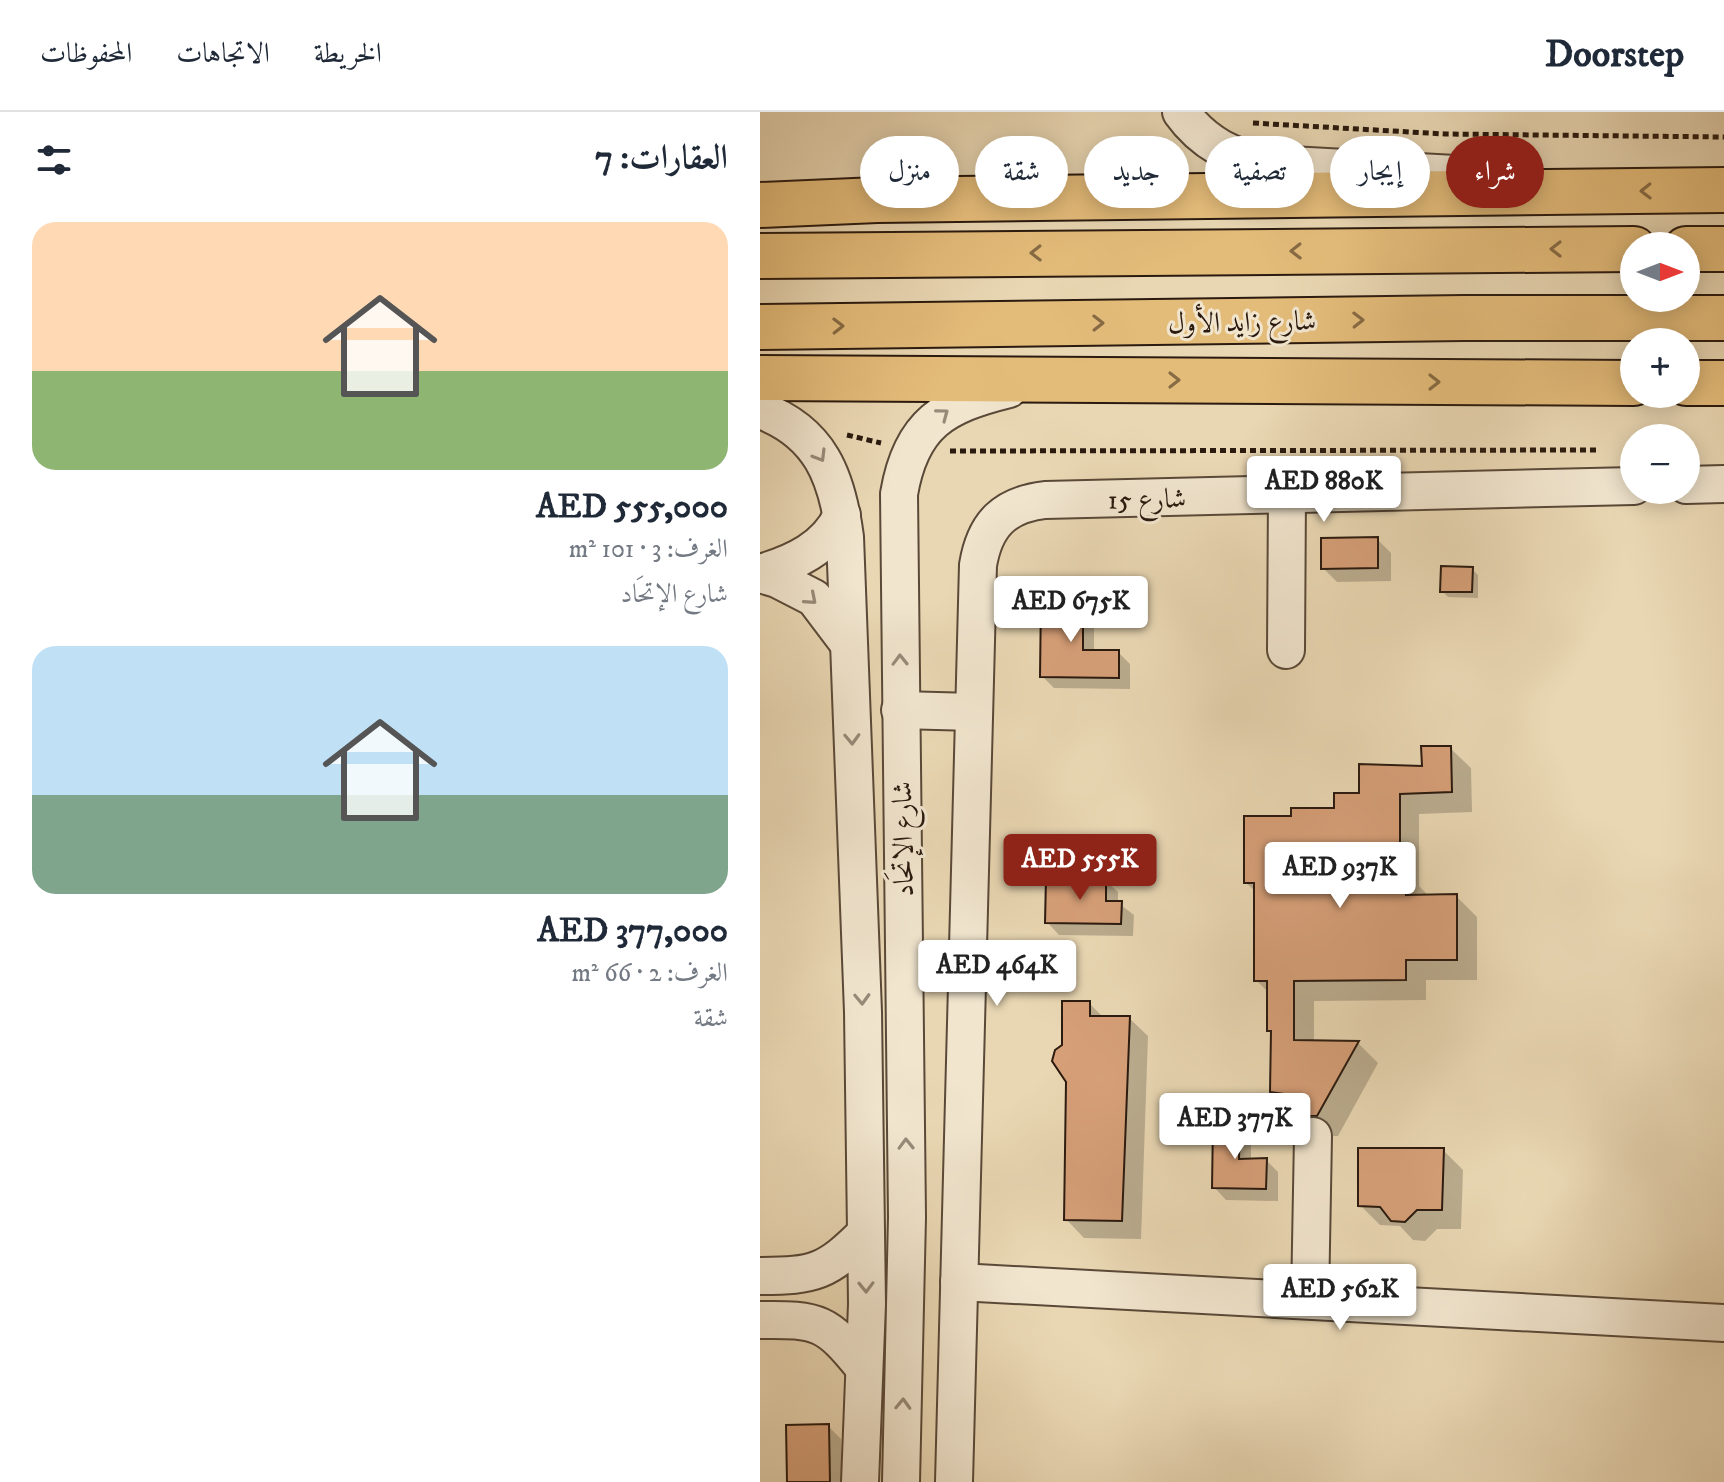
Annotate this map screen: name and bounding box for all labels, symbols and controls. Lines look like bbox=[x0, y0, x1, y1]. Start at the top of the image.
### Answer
text: Doorstep bbox=[1545, 31, 1684, 79]
text: المحفوظات bbox=[40, 36, 132, 71]
text: الاتجاهات bbox=[176, 36, 270, 71]
text: الخريطة bbox=[314, 36, 382, 71]
chip: منزل bbox=[860, 136, 959, 208]
chip: شقة bbox=[975, 136, 1068, 208]
chip: جديد bbox=[1084, 136, 1189, 208]
chip: تصفية bbox=[1205, 136, 1314, 208]
chip: إيجار bbox=[1330, 136, 1430, 208]
chip: شراء bbox=[1446, 136, 1544, 208]
text: العقارات: 7 bbox=[595, 137, 728, 179]
icon: filters bbox=[32, 138, 76, 182]
one-way arrow bbox=[1639, 182, 1652, 200]
north arrow bbox=[1620, 232, 1700, 312]
map controls bbox=[1620, 232, 1700, 504]
one-way arrow bbox=[1549, 240, 1562, 258]
one-way arrow bbox=[1289, 242, 1302, 259]
one-way arrow bbox=[1029, 244, 1042, 262]
icon: home bbox=[308, 274, 452, 418]
street label: شارع زايد الأول bbox=[1168, 302, 1317, 346]
one-way arrow bbox=[1352, 311, 1365, 328]
one-way arrow bbox=[1092, 314, 1105, 332]
one-way arrow bbox=[832, 317, 845, 335]
button: + bbox=[1620, 328, 1700, 408]
one-way arrow bbox=[1168, 371, 1181, 389]
one-way arrow bbox=[1428, 373, 1441, 391]
one-way arrow bbox=[934, 410, 948, 424]
button: − bbox=[1620, 424, 1700, 504]
one-way arrow bbox=[810, 447, 826, 462]
pin: AED 880K bbox=[1241, 456, 1407, 524]
text: AED 880K bbox=[1265, 465, 1383, 498]
street label: شارع 15 bbox=[1107, 481, 1187, 523]
text: AED 555,000 bbox=[536, 486, 728, 528]
text: الغرف: 3 · 101 m² bbox=[569, 533, 728, 566]
pin: AED 675K bbox=[988, 576, 1154, 644]
text: شارع الإتحَاد bbox=[621, 578, 728, 611]
text: AED 675K bbox=[1012, 585, 1130, 618]
one-way arrow bbox=[802, 590, 816, 604]
one-way arrow bbox=[891, 653, 909, 666]
icon: home bbox=[308, 698, 452, 842]
one-way arrow bbox=[843, 733, 860, 746]
street label: شارع الإتحَاد bbox=[881, 781, 927, 897]
pin: AED 555K bbox=[997, 834, 1163, 902]
pin: AED 937K bbox=[1257, 842, 1423, 910]
text: AED 555K bbox=[1022, 843, 1138, 876]
text: AED 937K bbox=[1283, 851, 1397, 884]
text: AED 377,000 bbox=[537, 910, 728, 952]
pin: AED 464K bbox=[914, 940, 1080, 1008]
text: AED 464K bbox=[936, 949, 1058, 982]
text: الغرف: 2 · 66 m² bbox=[571, 957, 728, 990]
one-way arrow bbox=[854, 993, 871, 1006]
text: شقة bbox=[694, 1002, 728, 1035]
pin: AED 377K bbox=[1152, 1093, 1318, 1161]
text: AED 377K bbox=[1177, 1102, 1293, 1135]
one-way arrow bbox=[897, 1137, 915, 1150]
pin: AED 562K bbox=[1257, 1264, 1423, 1332]
text: AED 562K bbox=[1281, 1273, 1399, 1306]
one-way arrow bbox=[858, 1281, 875, 1294]
one-way arrow bbox=[895, 1397, 912, 1410]

